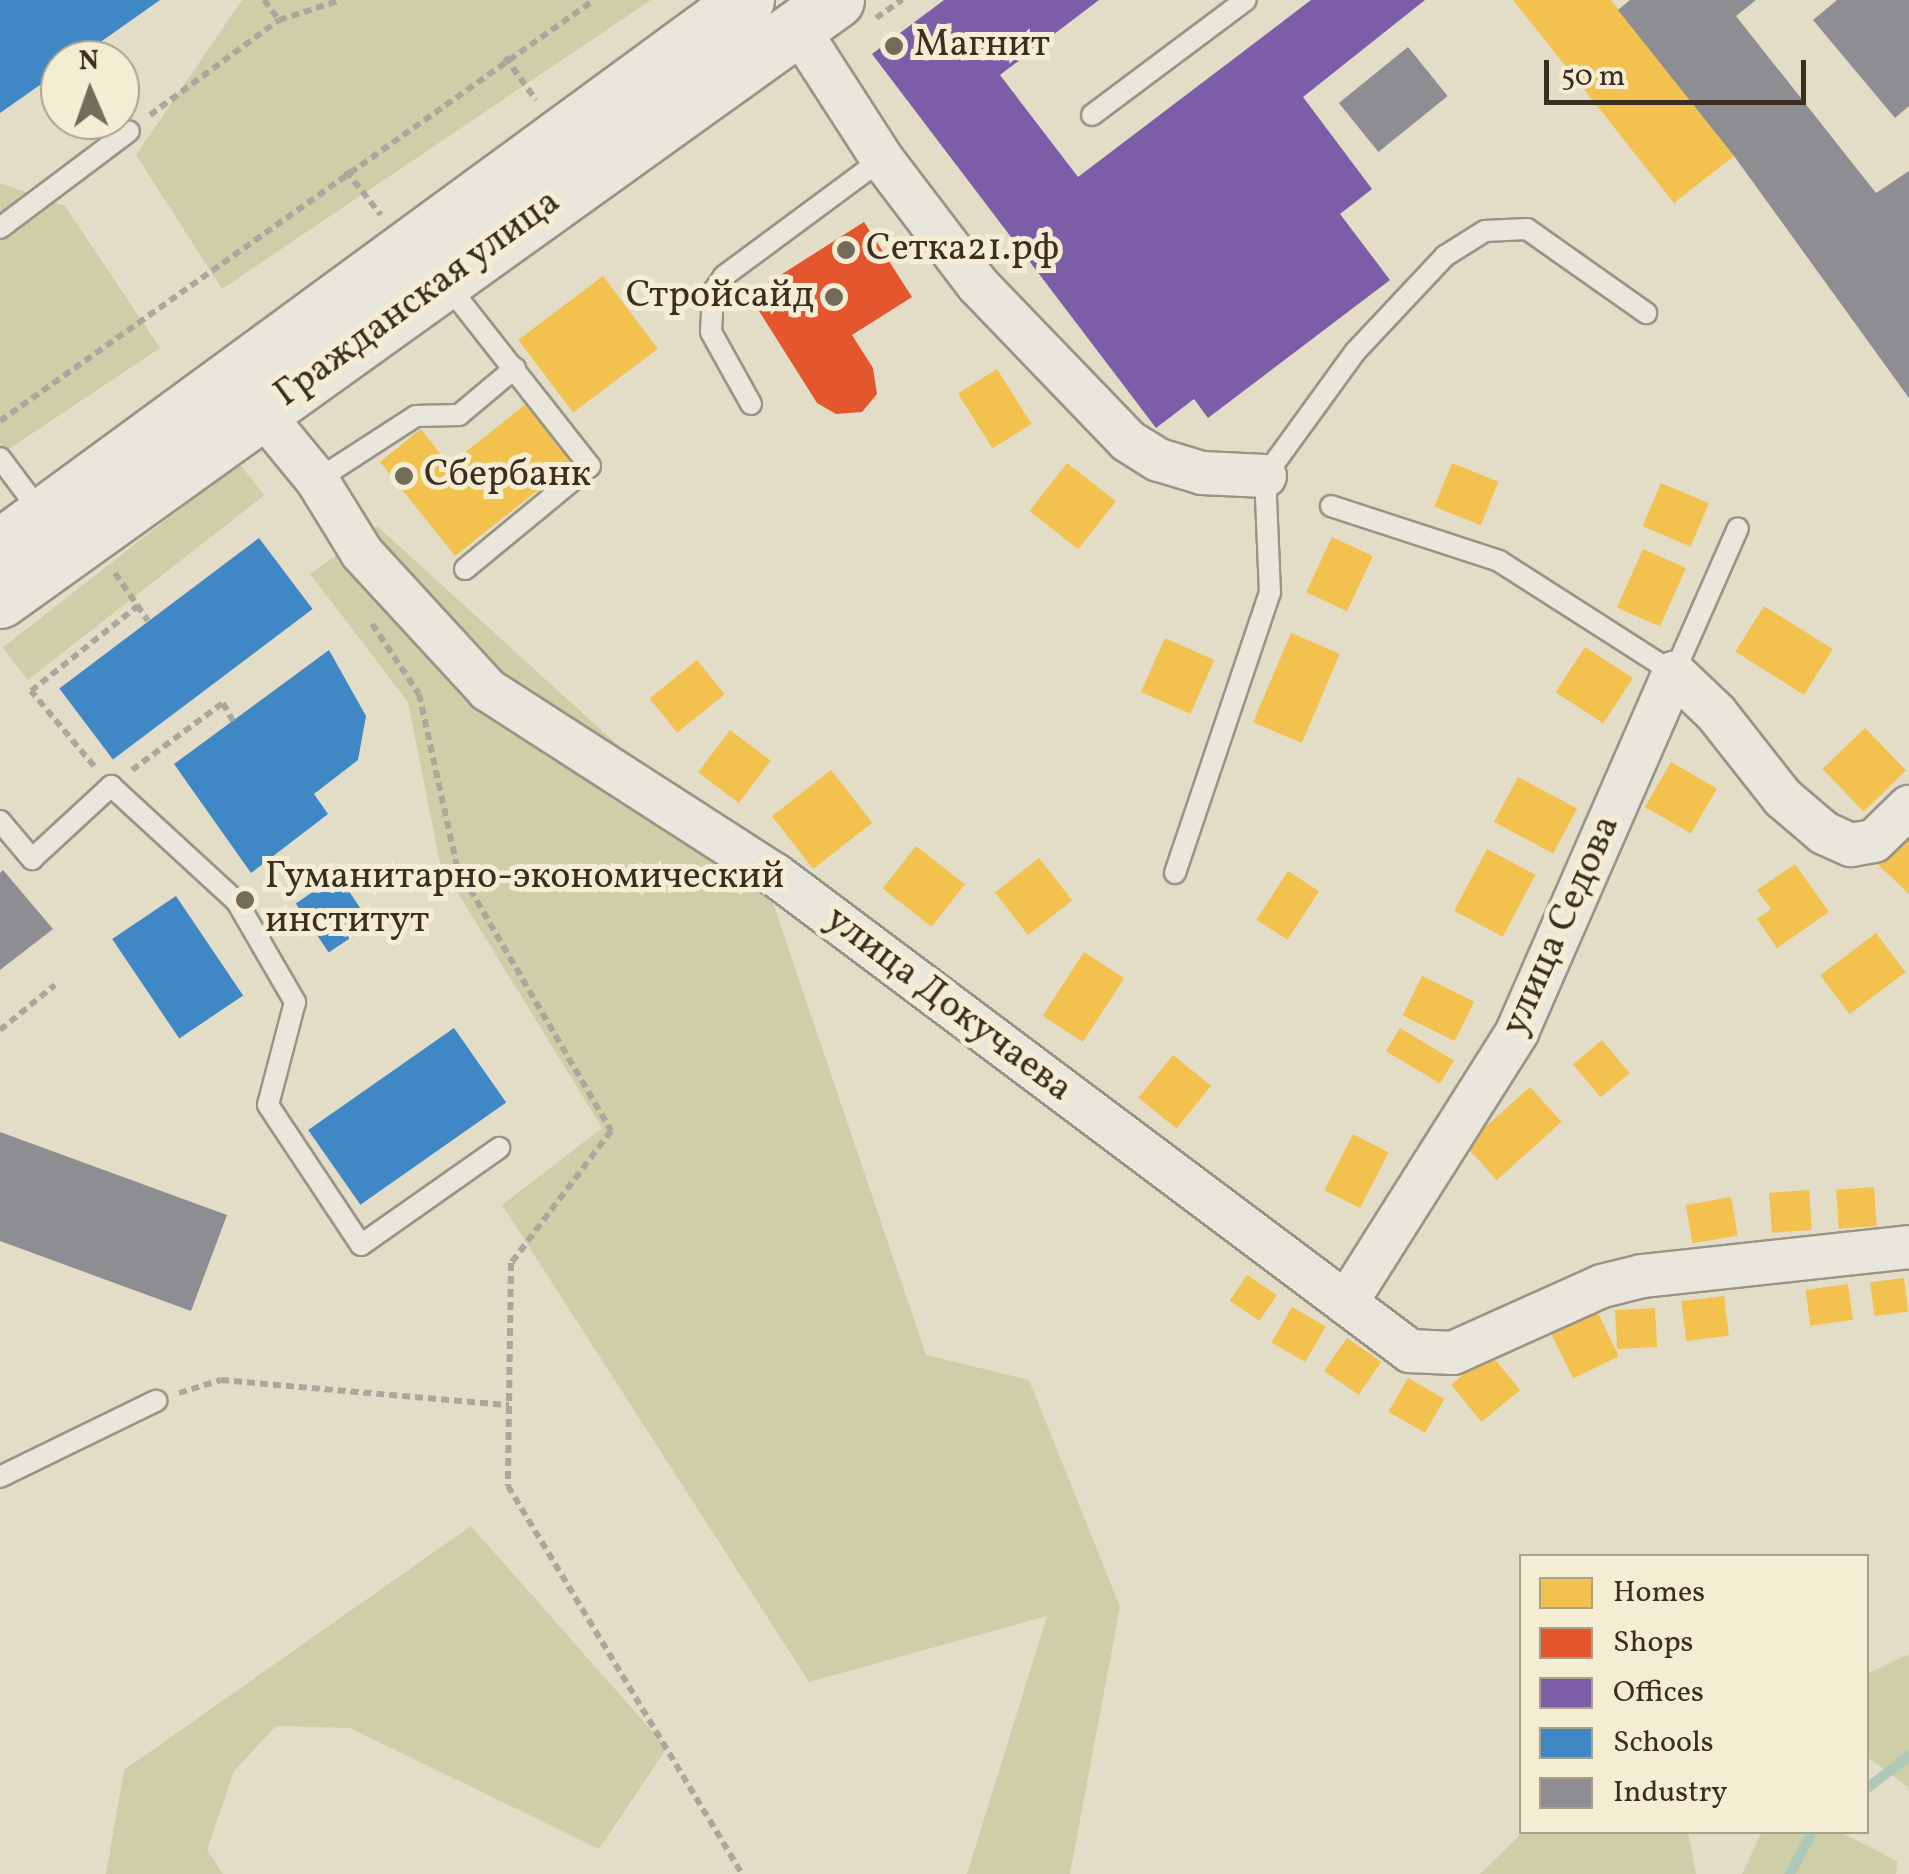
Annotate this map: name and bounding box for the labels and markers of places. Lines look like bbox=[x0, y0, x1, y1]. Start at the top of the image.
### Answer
place label: Магнит bbox=[914, 23, 1050, 69]
marker: Магнит bbox=[883, 35, 905, 57]
place label: Сетка21.рф bbox=[866, 227, 1059, 273]
marker: Сетка21.рф bbox=[835, 239, 857, 261]
place label: Стройсайд bbox=[626, 274, 814, 320]
marker: Стройсайд bbox=[823, 286, 845, 308]
place label: Сбербанк bbox=[424, 453, 591, 499]
marker: Сбербанк bbox=[393, 465, 415, 487]
place label: Гуманитарно-экономический институт bbox=[265, 855, 784, 944]
marker: Гуманитарно-экономический институт bbox=[234, 889, 256, 911]

